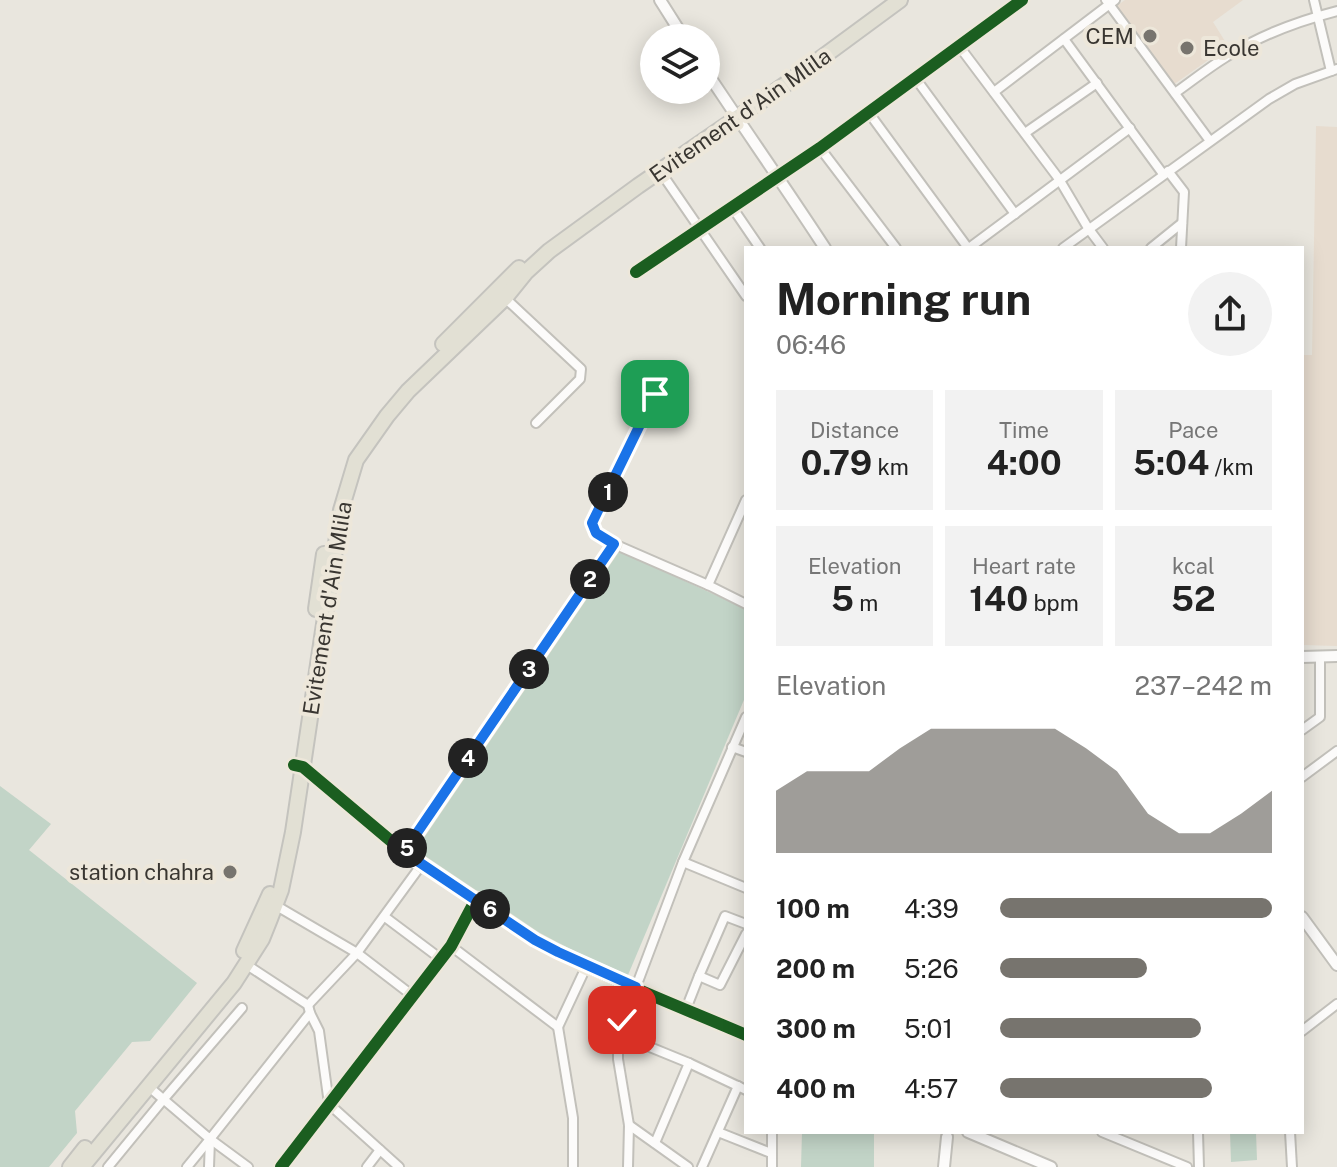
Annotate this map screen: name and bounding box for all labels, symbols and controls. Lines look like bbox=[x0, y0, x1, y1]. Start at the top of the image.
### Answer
place label: CEM bbox=[1086, 23, 1134, 49]
map controls bbox=[640, 24, 720, 104]
button: layers bbox=[640, 24, 720, 104]
marker: CEM bbox=[1141, 27, 1159, 45]
place label: Ecole bbox=[1203, 35, 1259, 61]
marker: Ecole bbox=[1178, 39, 1196, 57]
street label: Evitement d'Ain Mlila bbox=[644, 42, 836, 188]
button: share bbox=[1188, 272, 1272, 356]
text: Morning run bbox=[776, 273, 1031, 325]
text: 06:46 bbox=[776, 329, 846, 360]
pin bbox=[621, 360, 689, 428]
icon: arrive bbox=[633, 372, 677, 416]
text: Distance bbox=[810, 417, 899, 443]
text: Time bbox=[999, 417, 1049, 443]
text: Pace bbox=[1168, 417, 1218, 443]
text: 0.79 bbox=[800, 443, 872, 483]
text: 4:00 bbox=[986, 443, 1062, 483]
text: 5:04 bbox=[1133, 443, 1209, 483]
text: km bbox=[872, 454, 909, 480]
text: /km bbox=[1209, 454, 1254, 480]
pin: 1 bbox=[588, 472, 628, 512]
text: 1 bbox=[603, 479, 613, 505]
street label: Evitement d'Ain Mlila bbox=[297, 499, 357, 717]
text: Elevation bbox=[808, 553, 901, 579]
text: Heart rate bbox=[972, 553, 1076, 579]
text: kcal bbox=[1172, 553, 1215, 579]
pin: 2 bbox=[570, 559, 610, 599]
text: 2 bbox=[583, 566, 597, 592]
text: 5 bbox=[831, 579, 854, 619]
text: 140 bbox=[969, 579, 1028, 619]
text: 52 bbox=[1171, 579, 1216, 619]
text: m bbox=[854, 590, 878, 616]
text: bpm bbox=[1028, 590, 1079, 616]
pin: 3 bbox=[509, 649, 549, 689]
text: 3 bbox=[522, 656, 536, 682]
text: Elevation bbox=[776, 670, 886, 701]
text: 237–242 m bbox=[1134, 670, 1272, 701]
pin: 4 bbox=[448, 738, 488, 778]
text: 4 bbox=[461, 745, 475, 771]
pin: 5 bbox=[387, 828, 427, 868]
text: 5 bbox=[400, 835, 414, 861]
place label: station chahra bbox=[69, 859, 214, 885]
marker: station chahra bbox=[221, 863, 239, 881]
pin: 6 bbox=[470, 889, 510, 929]
text: 100 m bbox=[776, 893, 850, 924]
text: 4:39 bbox=[904, 893, 959, 924]
text: 6 bbox=[483, 896, 497, 922]
text: 200 m bbox=[776, 953, 855, 984]
text: 5:26 bbox=[904, 953, 959, 984]
pin bbox=[588, 986, 656, 1054]
icon: check bbox=[600, 998, 644, 1042]
text: 300 m bbox=[776, 1013, 856, 1044]
text: 5:01 bbox=[904, 1013, 953, 1044]
text: 400 m bbox=[776, 1073, 856, 1104]
text: 4:57 bbox=[904, 1073, 958, 1104]

